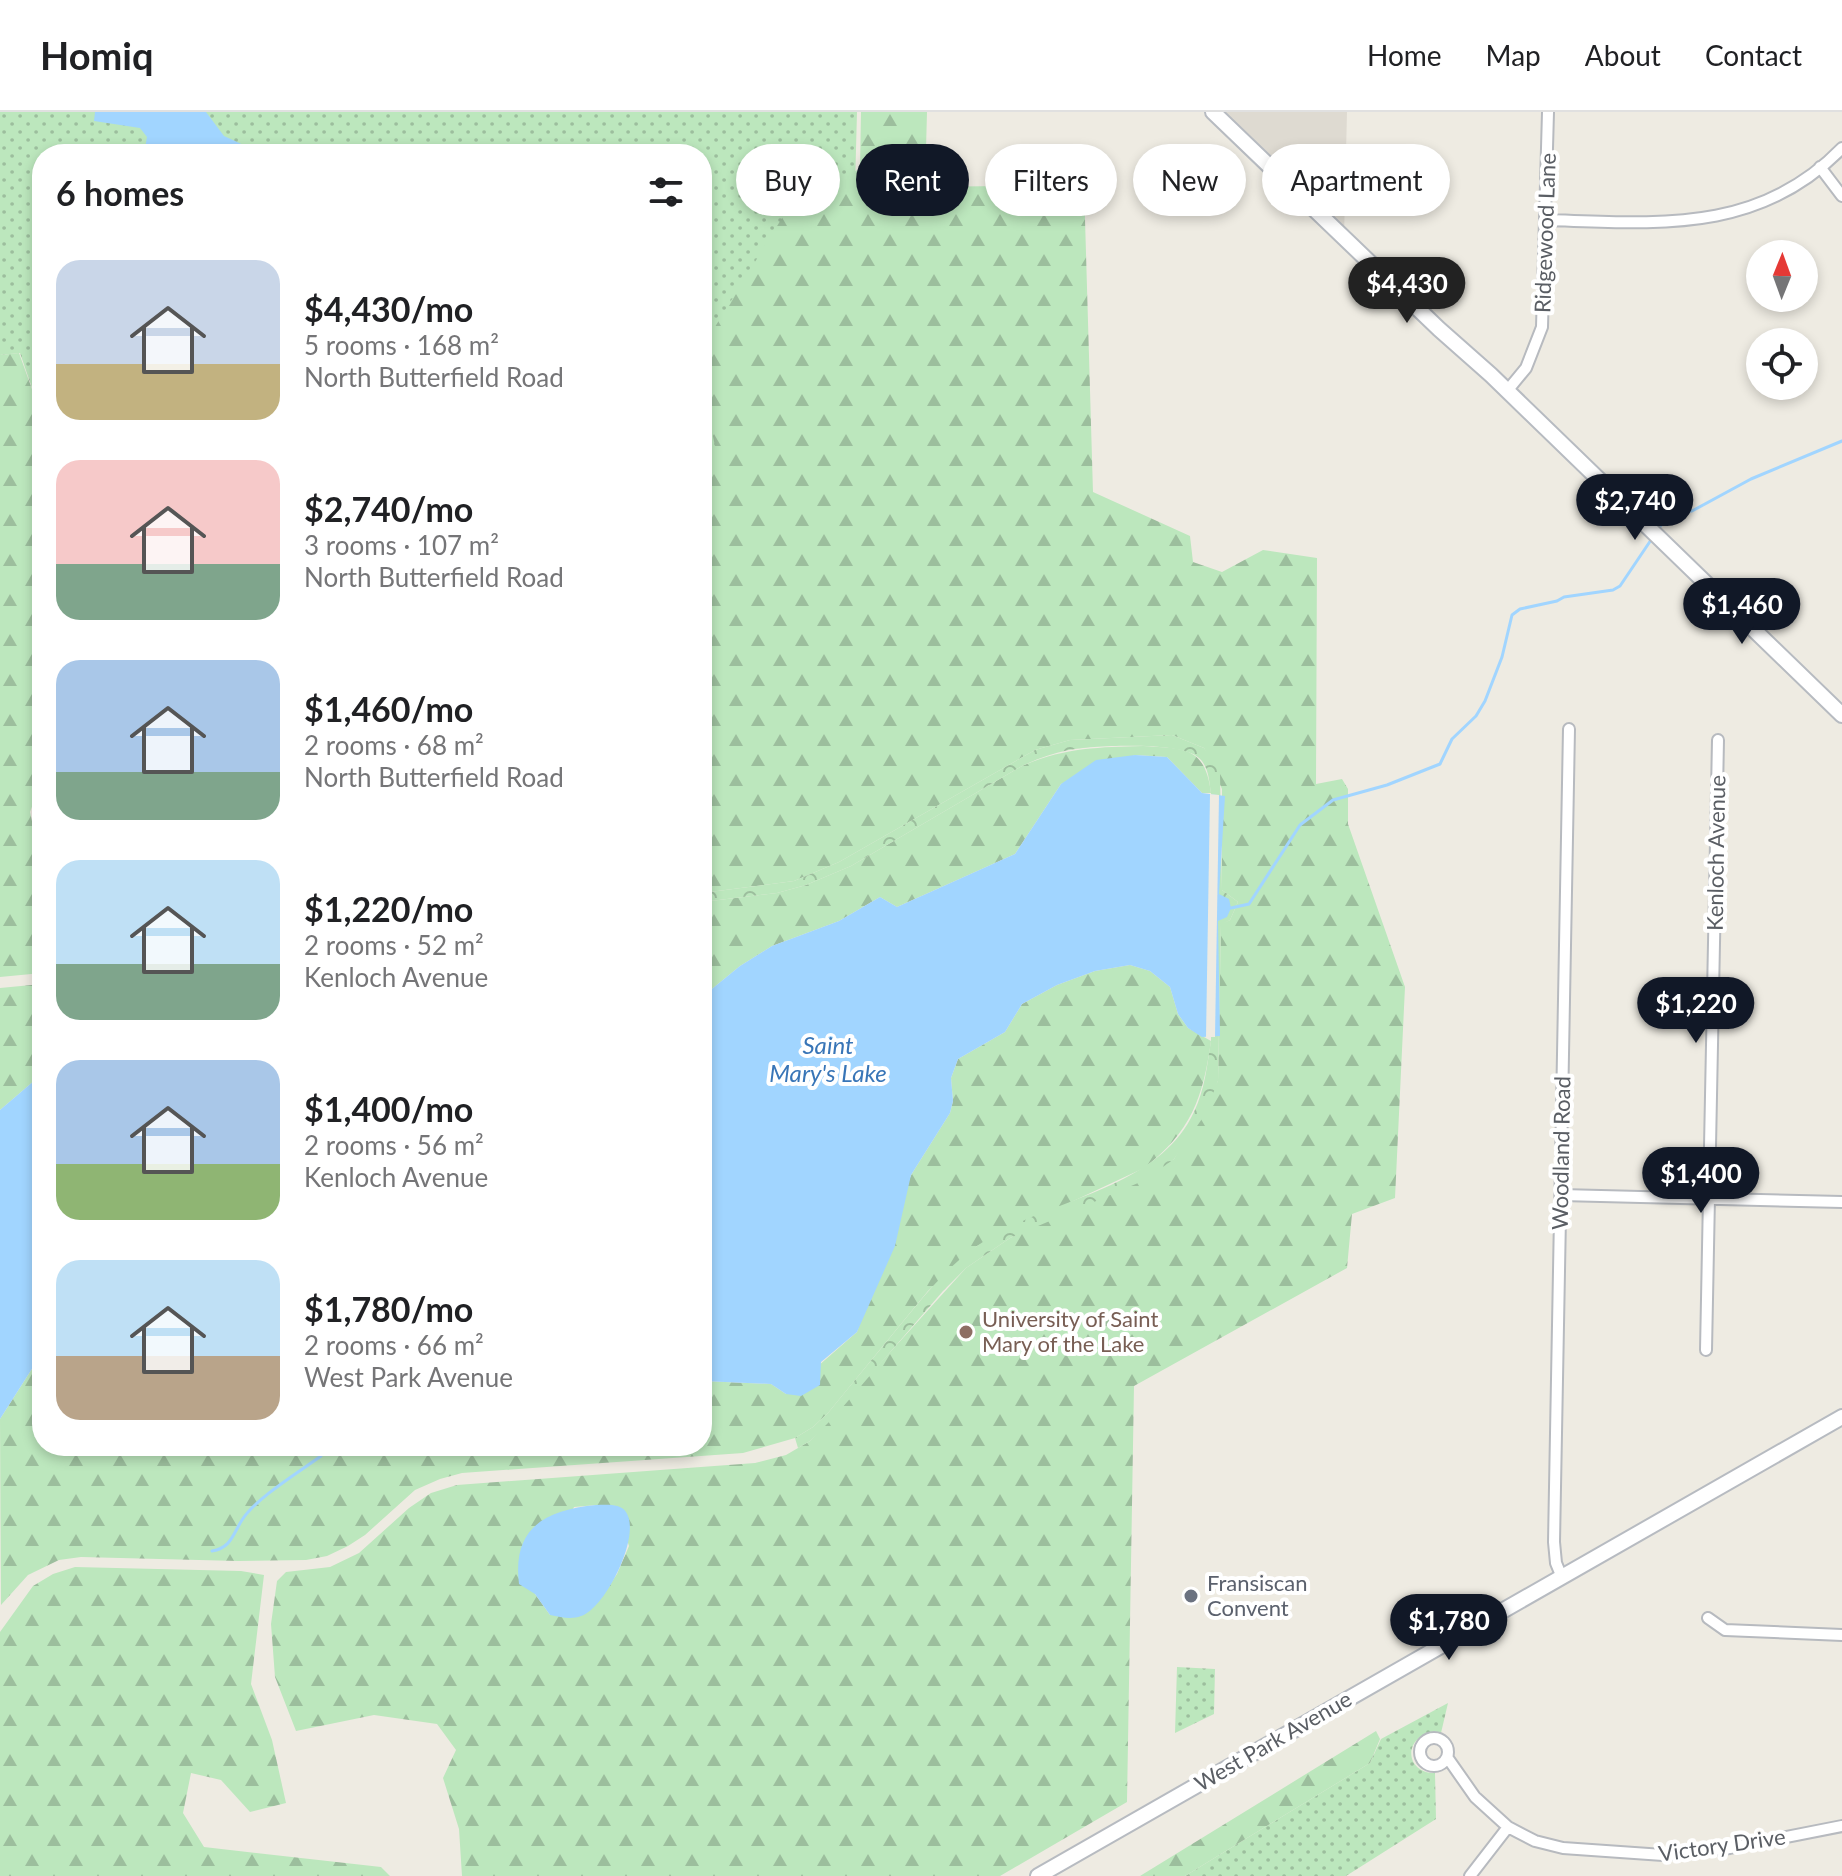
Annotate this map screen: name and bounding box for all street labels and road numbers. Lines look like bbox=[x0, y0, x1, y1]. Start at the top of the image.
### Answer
street label: Ridgewood Lane bbox=[1528, 152, 1561, 313]
street label: Kenloch Avenue bbox=[1701, 775, 1730, 931]
street label: Woodland Road bbox=[1546, 1076, 1575, 1230]
street label: West Park Avenue bbox=[1189, 1685, 1356, 1796]
street label: Victory Drive bbox=[1657, 1822, 1787, 1867]

